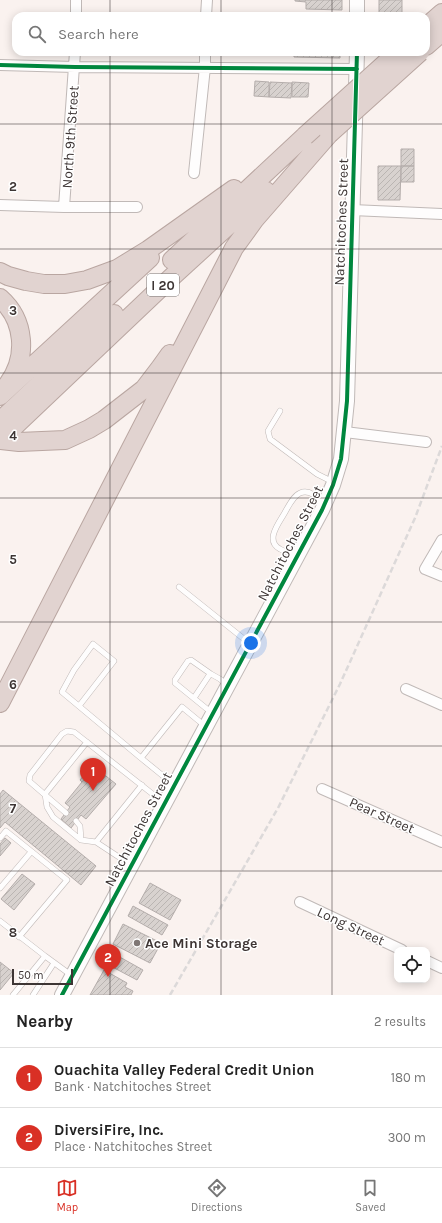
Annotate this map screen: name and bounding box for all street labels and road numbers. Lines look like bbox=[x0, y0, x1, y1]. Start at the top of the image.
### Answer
street label: North 9th Street bbox=[58, 85, 83, 189]
street label: Natchitoches Street bbox=[331, 158, 352, 286]
road number: I 20 bbox=[147, 274, 179, 296]
street label: Natchitoches Street bbox=[254, 483, 327, 604]
street label: Natchitoches Street bbox=[101, 769, 176, 889]
street label: Pear Street bbox=[347, 794, 417, 837]
street label: Long Street bbox=[314, 903, 387, 949]

